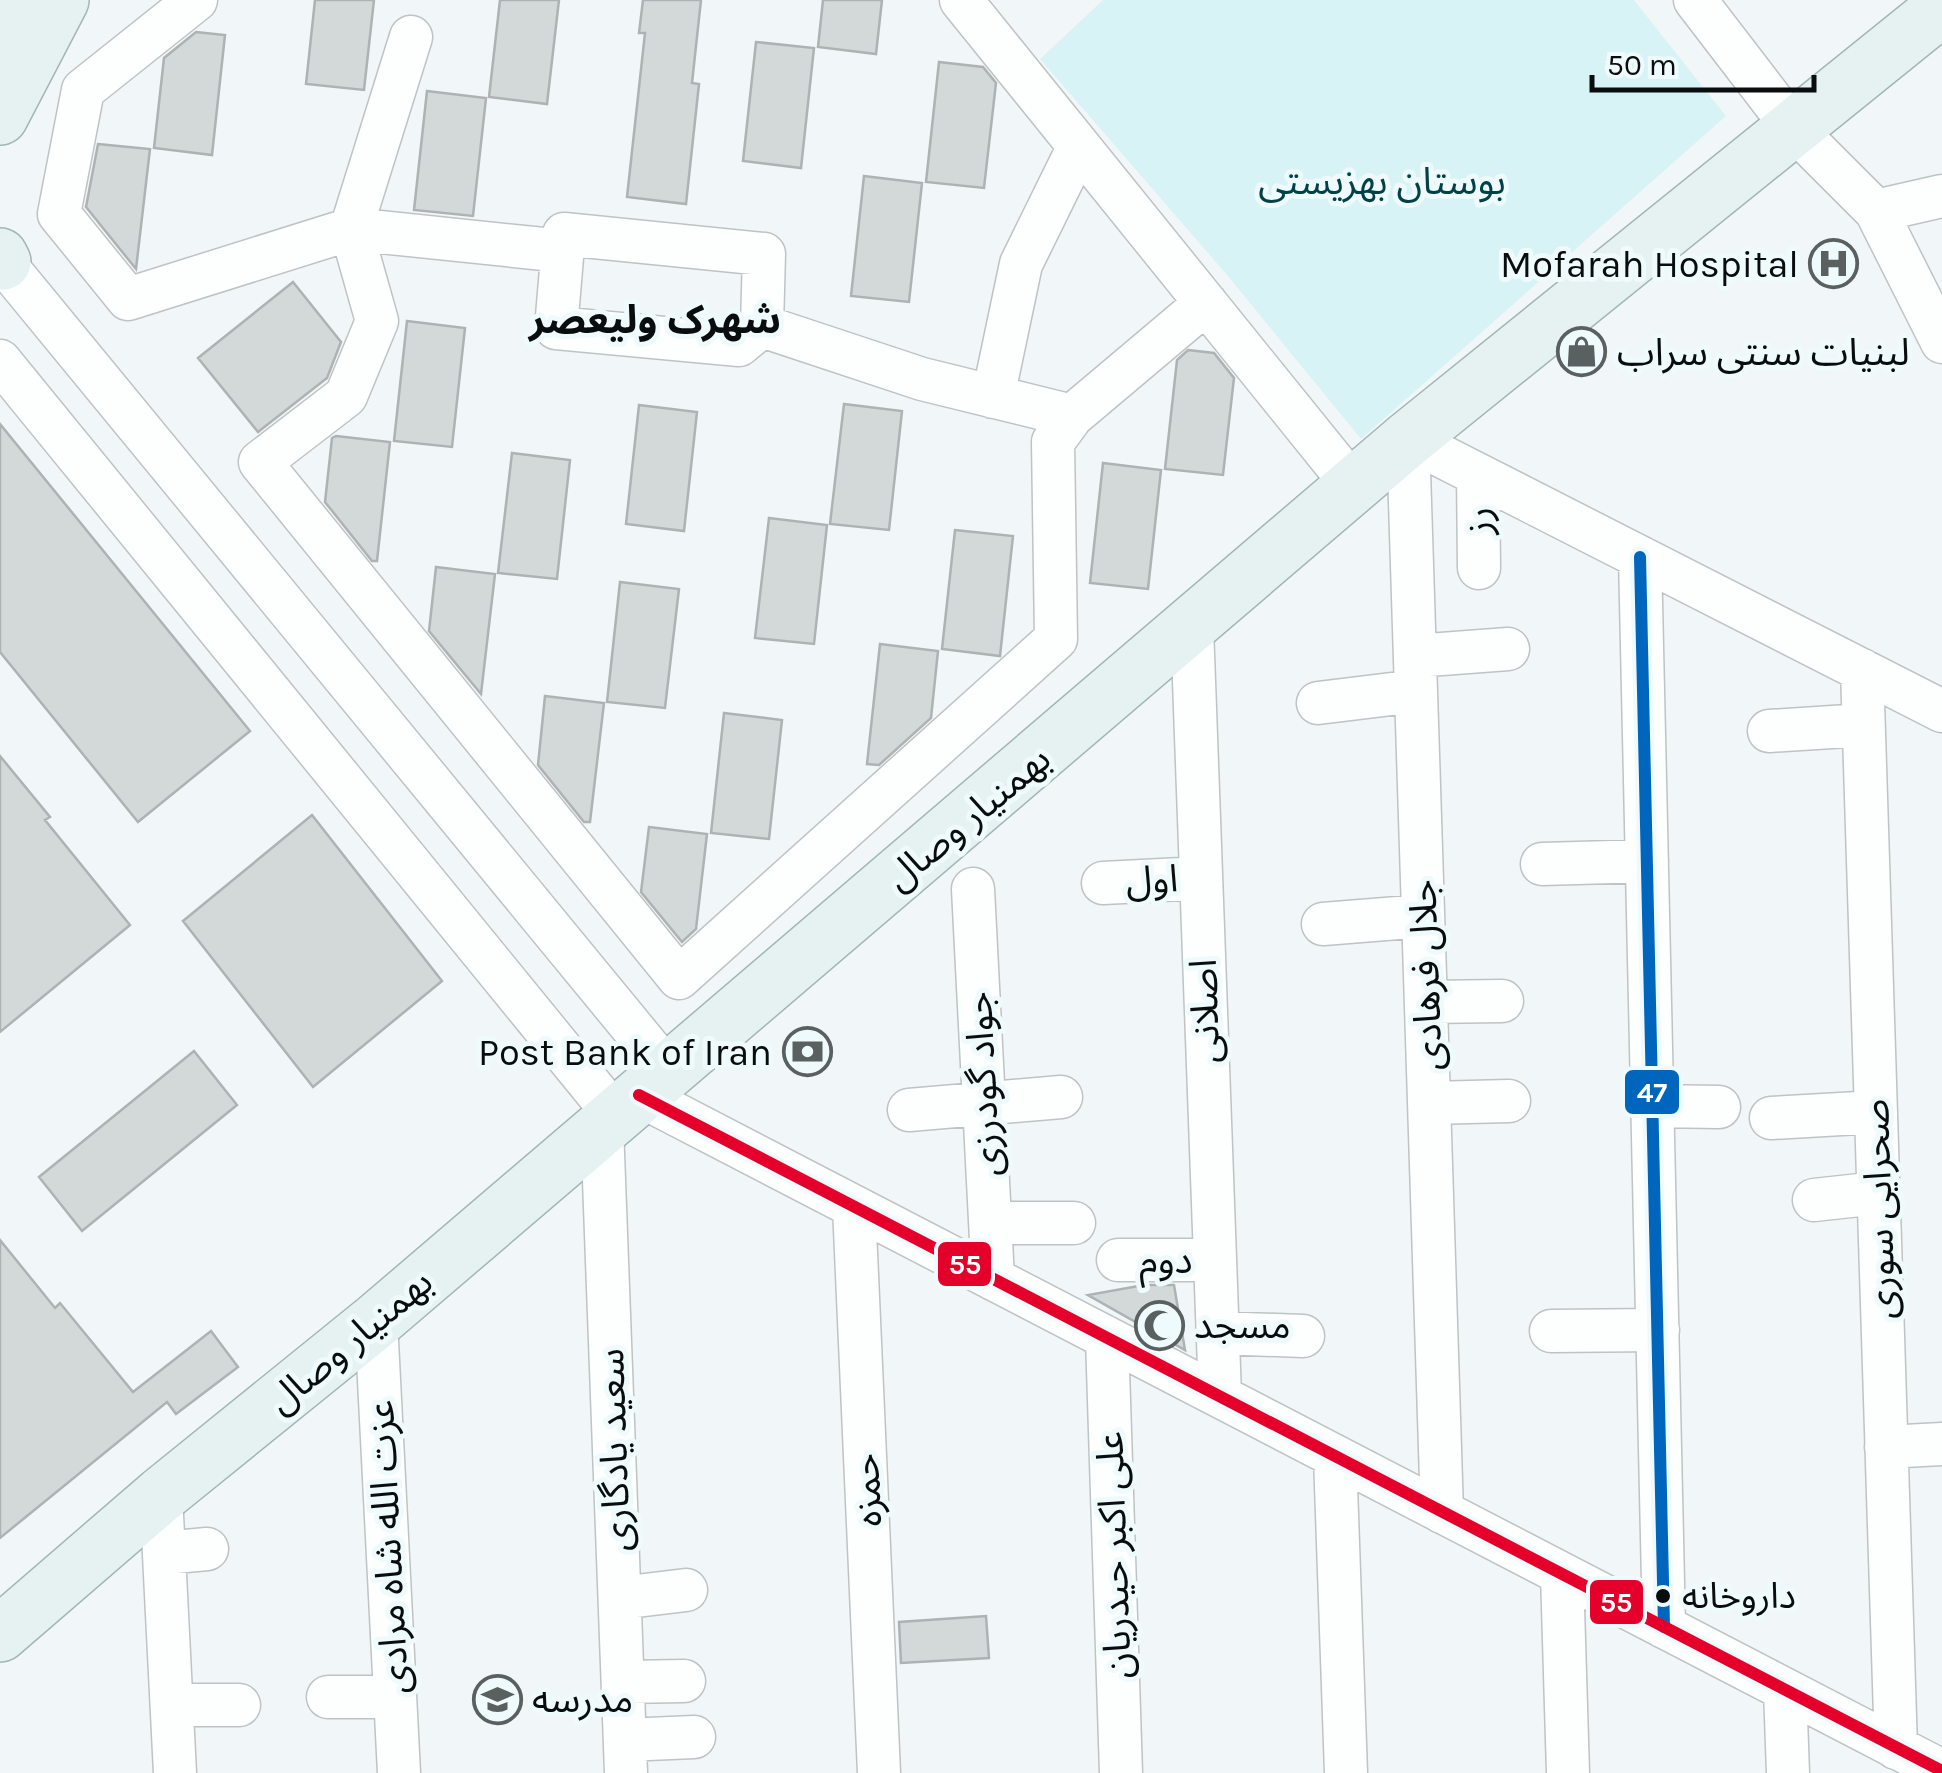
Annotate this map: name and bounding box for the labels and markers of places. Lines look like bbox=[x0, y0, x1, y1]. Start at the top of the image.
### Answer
hospital icon: Mofarah Hospital bbox=[1808, 238, 1860, 290]
place label: Mofarah Hospital bbox=[1500, 242, 1799, 287]
shop icon: لبنیات سنتی سراب bbox=[1556, 326, 1608, 378]
place label: لبنیات سنتی سراب bbox=[1617, 330, 1910, 375]
bank icon: Post Bank of Iran bbox=[781, 1026, 833, 1078]
place label: Post Bank of Iran bbox=[478, 1030, 772, 1075]
mosque icon: مسجد bbox=[1133, 1299, 1185, 1351]
place label: مسجد bbox=[1194, 1303, 1291, 1348]
place label: داروخانه bbox=[1682, 1575, 1796, 1617]
marker: داروخانه bbox=[1653, 1586, 1673, 1606]
school or university icon: مدرسه bbox=[471, 1673, 523, 1725]
place label: مدرسه bbox=[532, 1677, 633, 1722]

